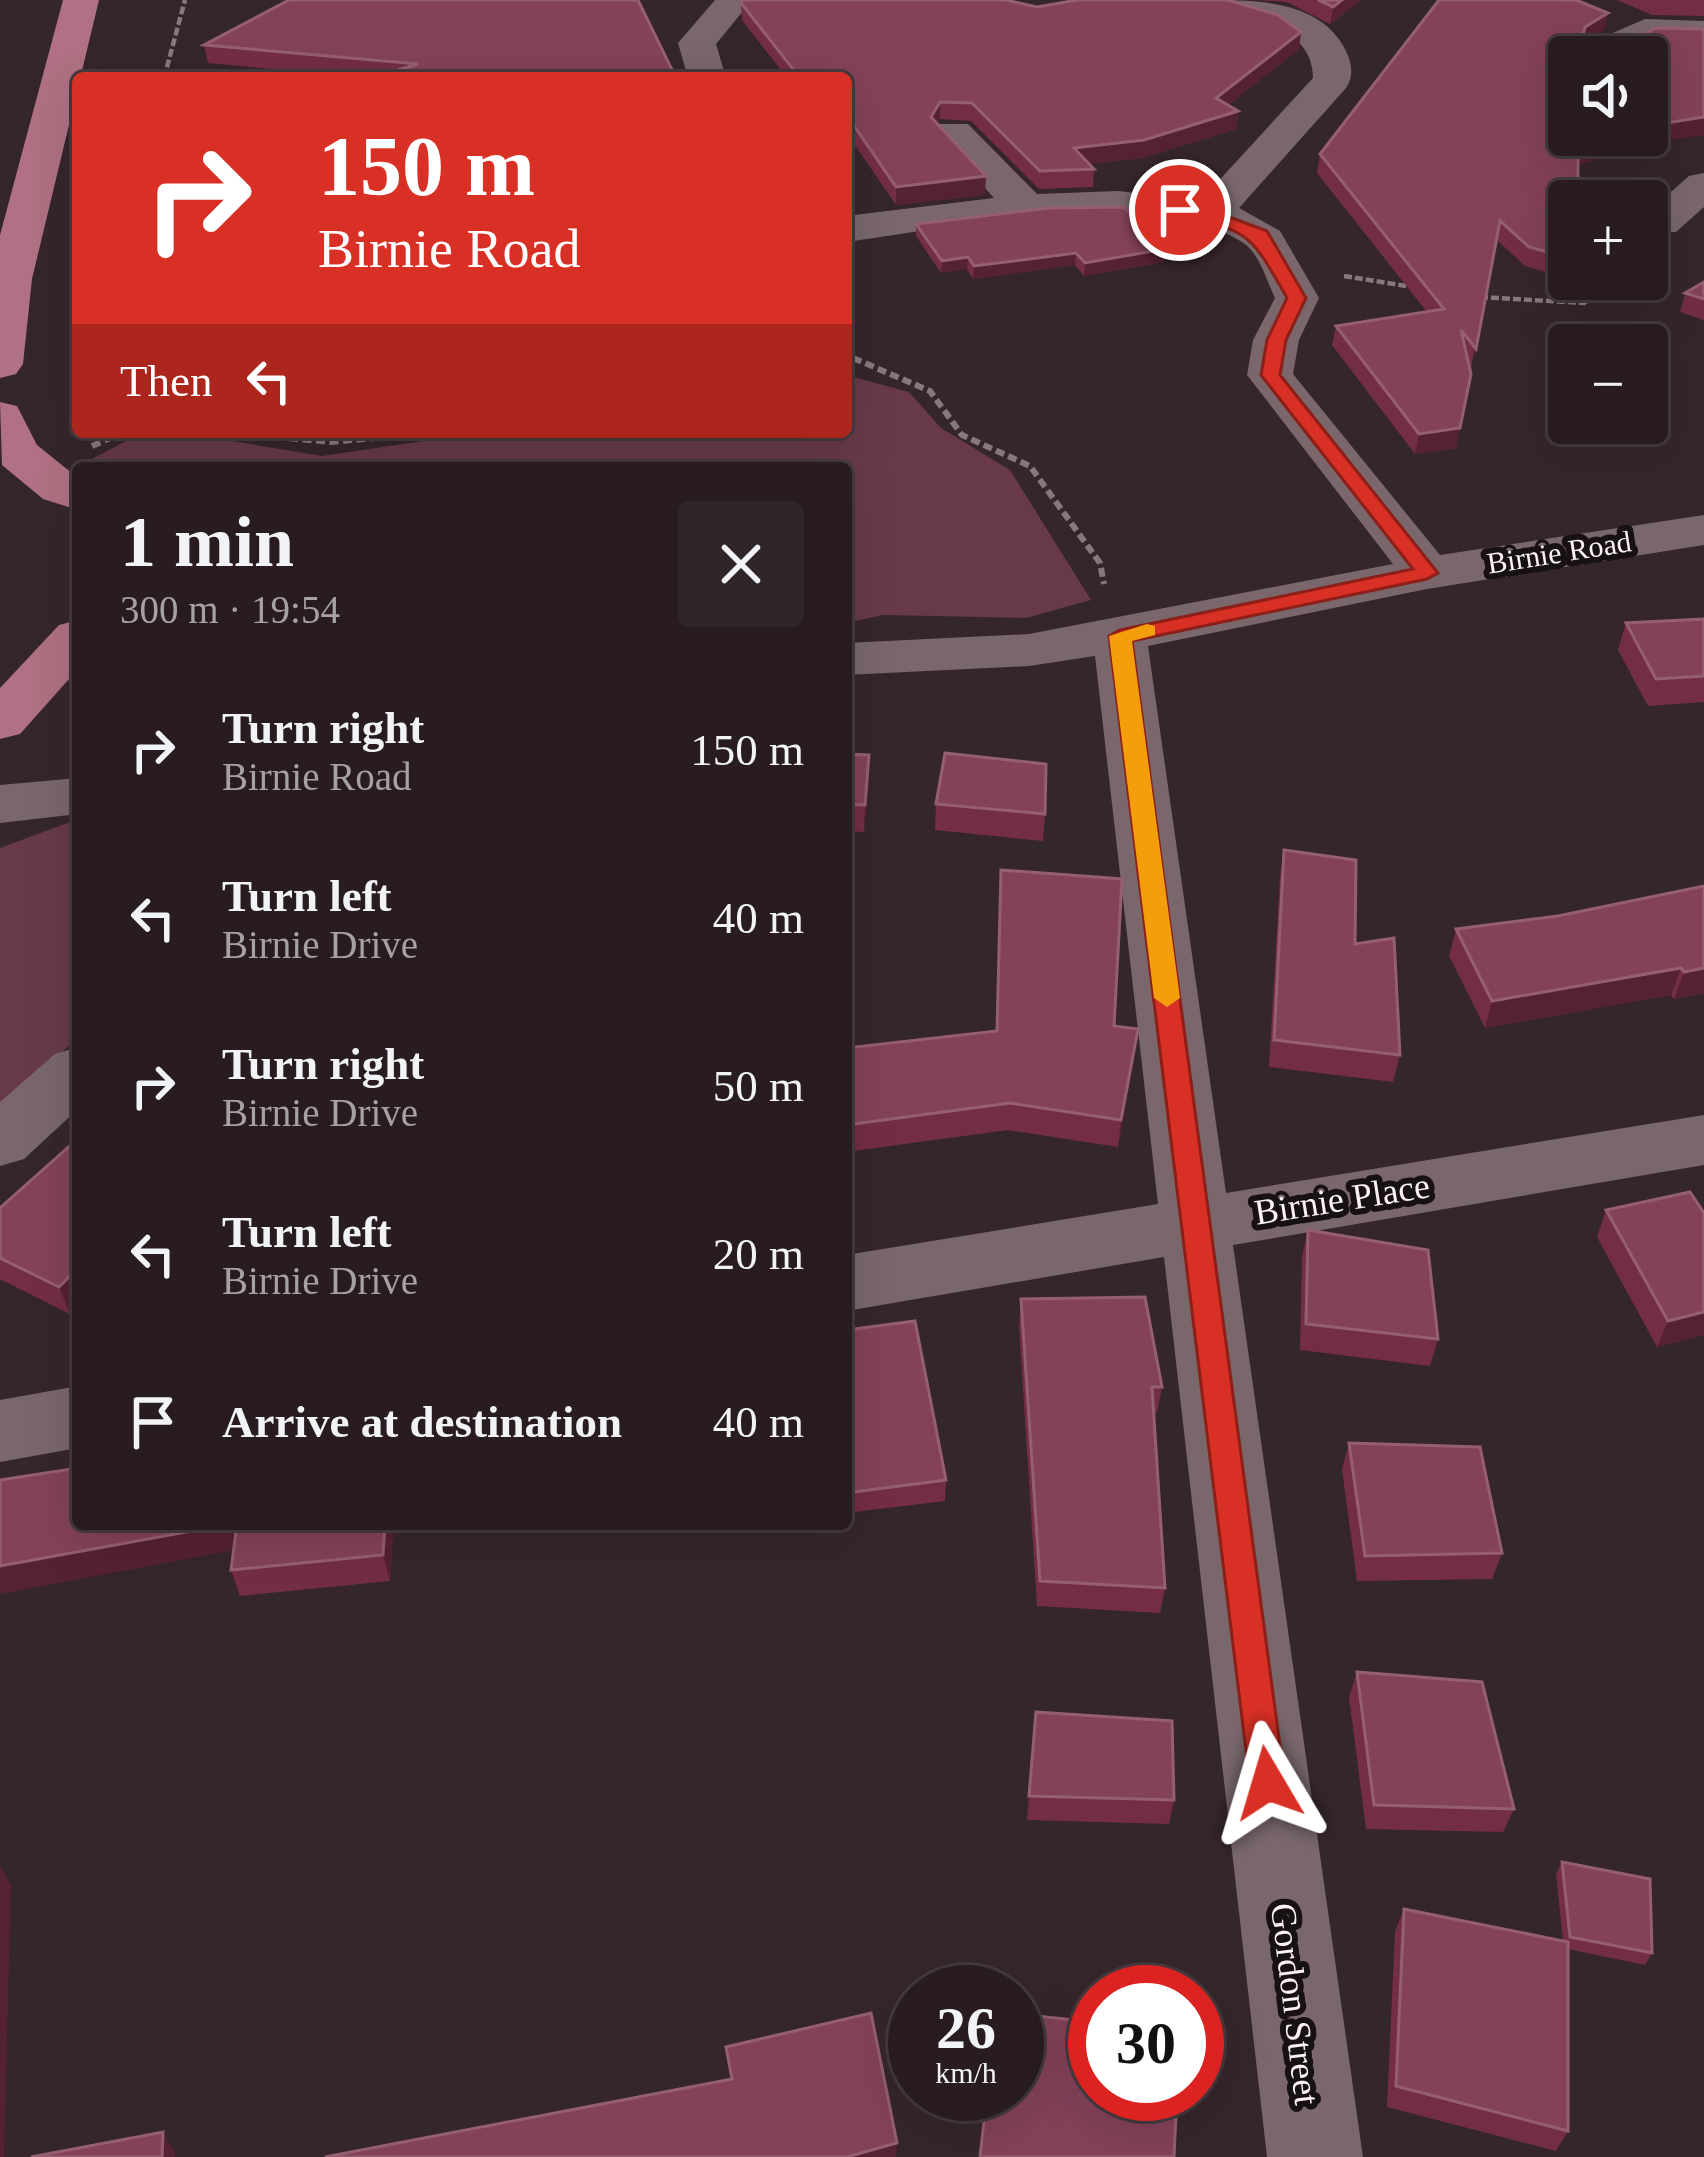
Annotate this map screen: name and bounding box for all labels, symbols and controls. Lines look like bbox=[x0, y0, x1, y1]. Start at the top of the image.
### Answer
map controls bbox=[1548, 36, 1668, 444]
button: sound bbox=[1548, 36, 1668, 156]
icon: right bbox=[120, 120, 276, 276]
text: 150 m bbox=[318, 120, 535, 213]
pin bbox=[1129, 159, 1231, 261]
icon: arrive bbox=[1147, 177, 1213, 243]
button: + bbox=[1548, 180, 1668, 300]
text: Birnie Road bbox=[318, 219, 580, 279]
button: − bbox=[1548, 324, 1668, 444]
icon: left bbox=[236, 348, 302, 414]
text: Then bbox=[120, 356, 212, 406]
button: close bbox=[678, 501, 804, 627]
text: 1 min bbox=[120, 502, 294, 582]
street label: Birnie Road bbox=[1484, 524, 1634, 580]
text: 300 m · 19:54 bbox=[120, 588, 340, 631]
text: Turn right bbox=[222, 703, 424, 753]
icon: right bbox=[120, 717, 186, 783]
text: 150 m bbox=[690, 725, 804, 775]
text: Birnie Road bbox=[222, 755, 412, 798]
text: Turn left bbox=[222, 871, 392, 921]
icon: left bbox=[120, 885, 186, 951]
text: 40 m bbox=[713, 893, 804, 943]
text: Birnie Drive bbox=[222, 923, 418, 966]
text: Turn right bbox=[222, 1039, 424, 1089]
icon: right bbox=[120, 1053, 186, 1119]
text: 50 m bbox=[713, 1061, 804, 1111]
text: Birnie Drive bbox=[222, 1091, 418, 1134]
street label: Birnie Place bbox=[1251, 1165, 1433, 1233]
text: Turn left bbox=[222, 1207, 392, 1257]
icon: left bbox=[120, 1221, 186, 1287]
text: 20 m bbox=[713, 1229, 804, 1279]
text: Birnie Drive bbox=[222, 1259, 418, 1302]
icon: arrive bbox=[120, 1389, 186, 1455]
text: Arrive at destination bbox=[222, 1397, 622, 1447]
text: 40 m bbox=[713, 1397, 804, 1447]
position arrow bbox=[1205, 1720, 1331, 1846]
street label: Gordon Street bbox=[1263, 1901, 1327, 2107]
speed limit sign: 30 bbox=[1068, 1965, 1224, 2121]
text: 26 bbox=[936, 1995, 996, 2061]
text: km/h bbox=[935, 2056, 997, 2089]

